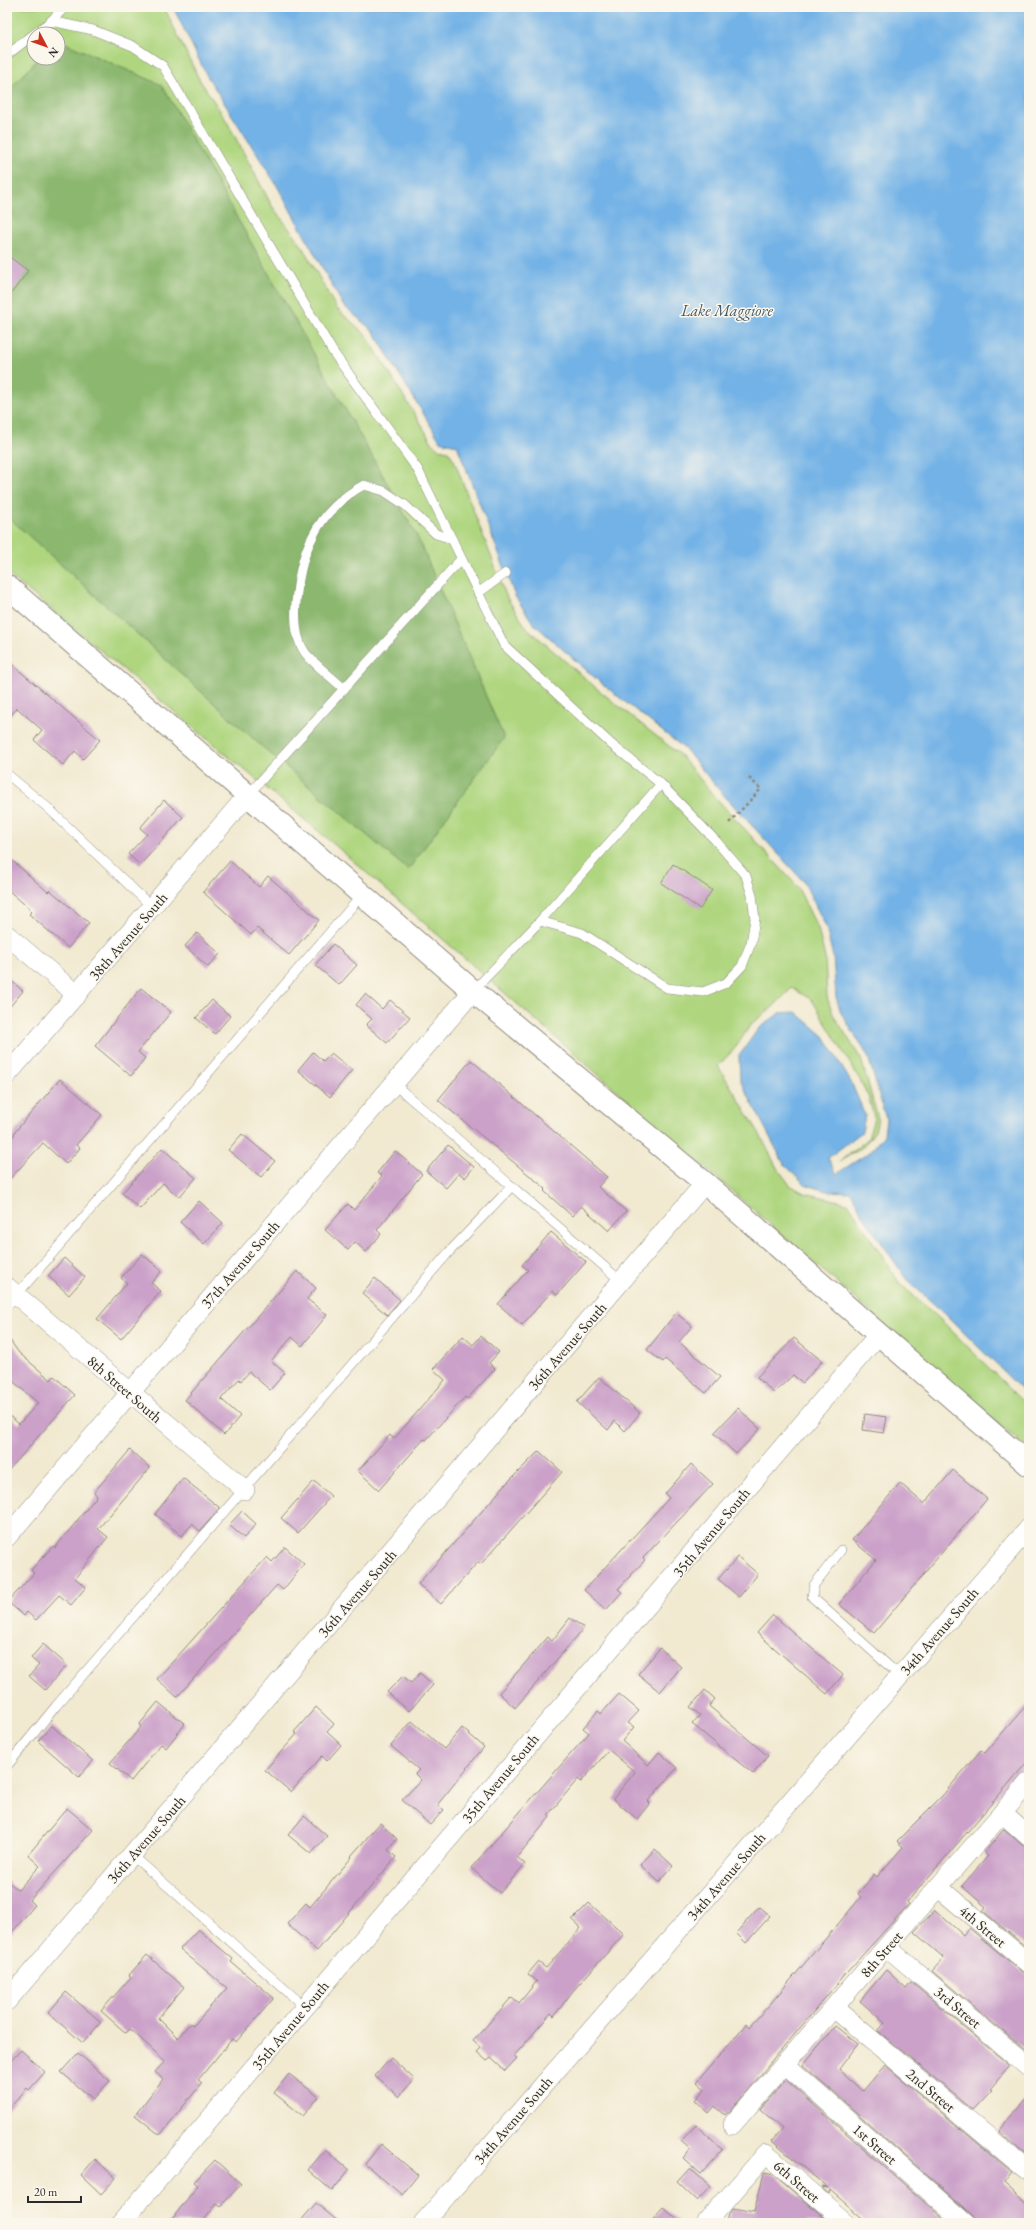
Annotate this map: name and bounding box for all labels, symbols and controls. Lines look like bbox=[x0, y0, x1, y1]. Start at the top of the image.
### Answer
north arrow bbox=[26, 26, 66, 66]
text: N bbox=[45, 45, 62, 61]
water label: Lake Maggiore bbox=[680, 300, 773, 321]
street label: 38th Avenue South bbox=[85, 888, 172, 984]
street label: 37th Avenue South bbox=[197, 1216, 284, 1312]
street label: 36th Avenue South bbox=[524, 1298, 611, 1394]
street label: 8th Street South bbox=[84, 1351, 167, 1427]
street label: 35th Avenue South bbox=[668, 1483, 754, 1580]
street label: 36th Avenue South bbox=[314, 1545, 401, 1641]
street label: 34th Avenue South bbox=[896, 1583, 983, 1679]
street label: 35th Avenue South bbox=[457, 1729, 543, 1826]
street label: 36th Avenue South bbox=[103, 1791, 190, 1887]
street label: 34th Avenue South bbox=[683, 1828, 770, 1924]
street label: 4th Street bbox=[956, 1901, 1011, 1951]
street label: 8th Street bbox=[856, 1927, 907, 1981]
street label: 35th Avenue South bbox=[247, 1976, 333, 2073]
street label: 3rd Street bbox=[931, 1982, 986, 2032]
street label: 2nd Street bbox=[902, 2064, 960, 2116]
street label: 34th Avenue South bbox=[470, 2072, 557, 2168]
street label: 1st Street bbox=[849, 2120, 901, 2169]
street label: 6th Street bbox=[770, 2156, 824, 2207]
scale bar bbox=[28, 2178, 81, 2204]
text: 20 m bbox=[34, 2184, 58, 2200]

